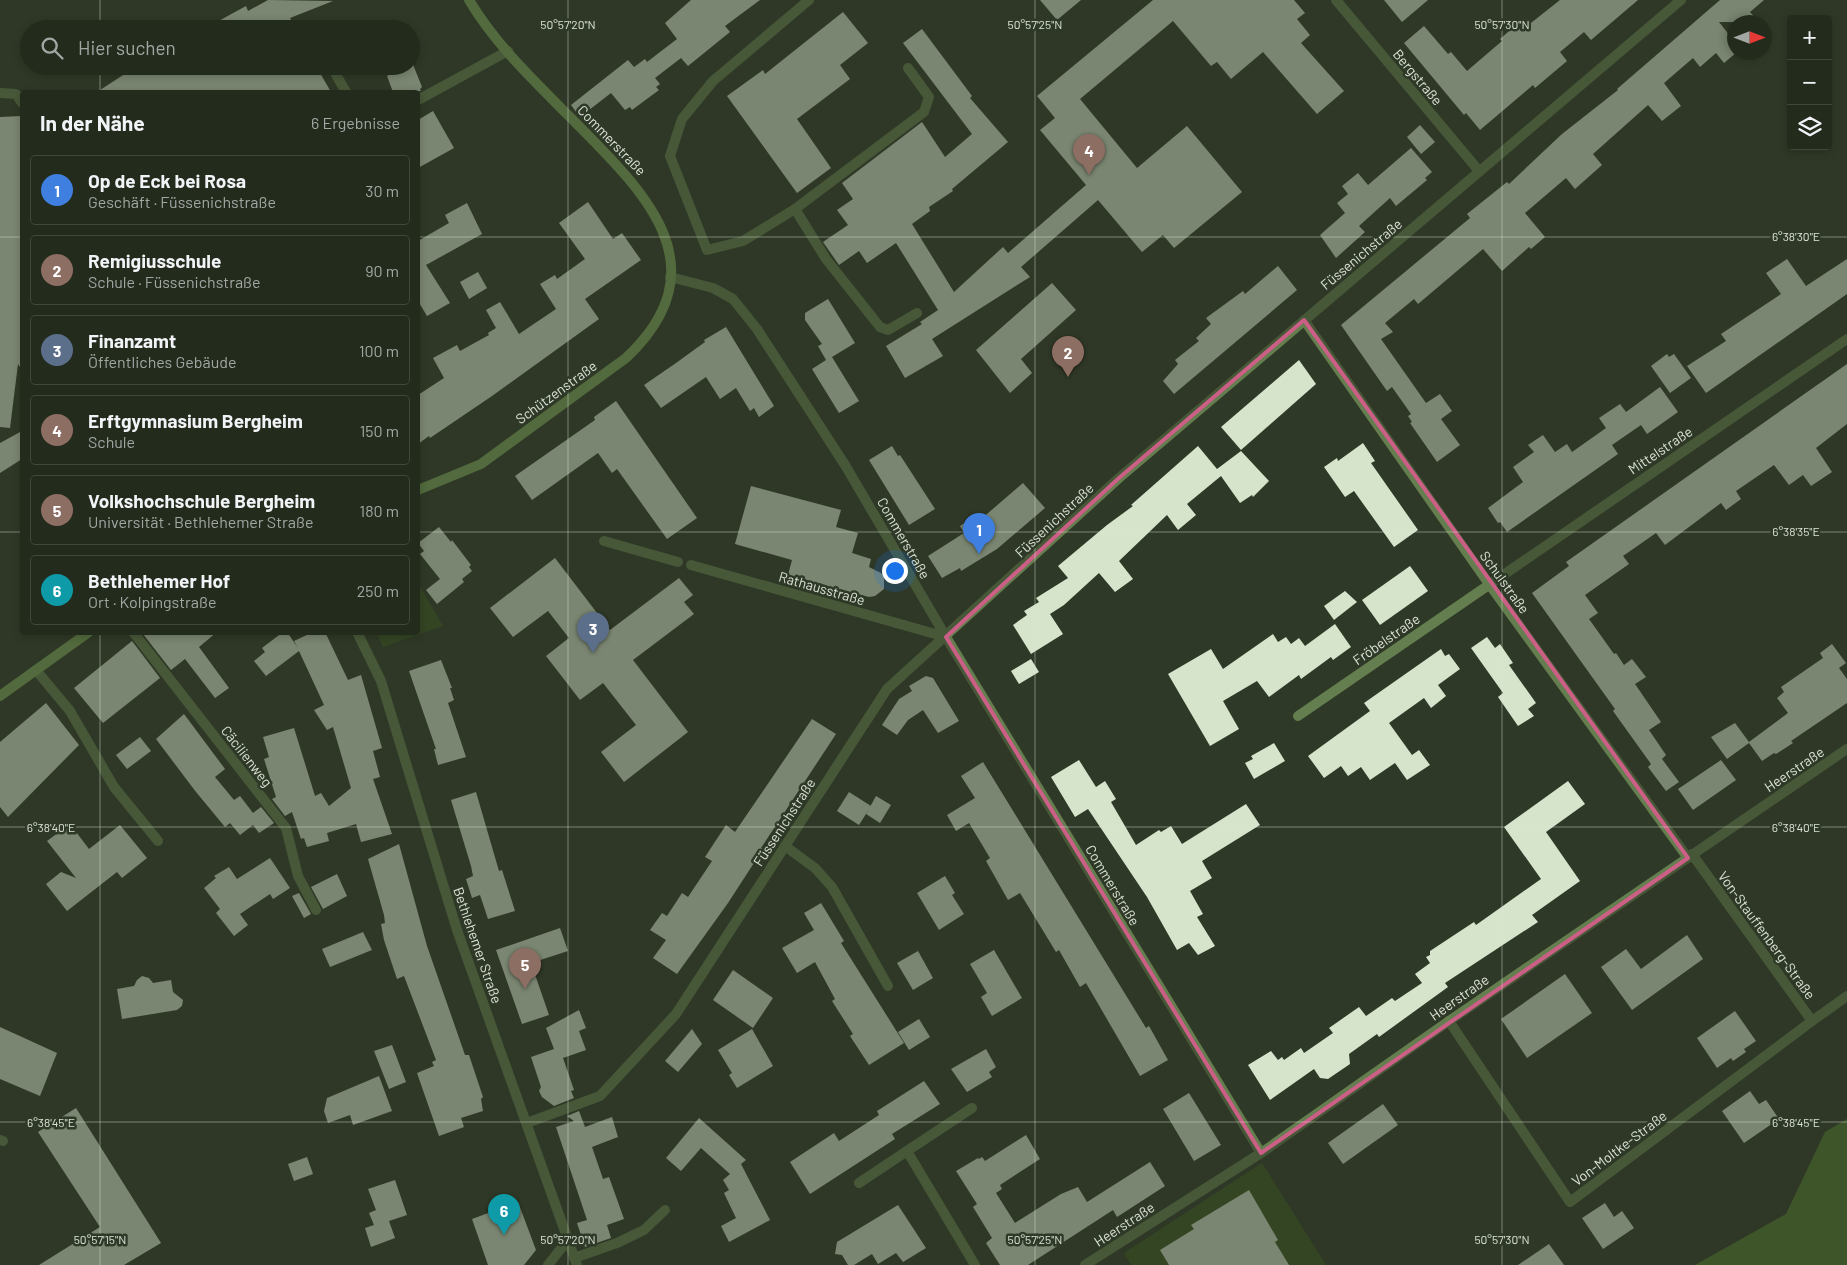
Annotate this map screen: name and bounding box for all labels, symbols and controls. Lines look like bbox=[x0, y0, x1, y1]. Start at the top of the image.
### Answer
north arrow bbox=[1727, 15, 1772, 60]
map controls bbox=[1787, 15, 1832, 150]
button: + bbox=[1787, 15, 1832, 60]
text: 50°57'20"N bbox=[540, 17, 596, 31]
text: 50°57'25"N bbox=[1008, 17, 1062, 31]
text: 50°57'30"N bbox=[1474, 17, 1530, 31]
search box bbox=[20, 20, 420, 75]
icon: search bbox=[38, 34, 66, 62]
text: Hier suchen bbox=[78, 36, 176, 59]
street label: Bergstraße bbox=[1390, 46, 1446, 108]
button: − bbox=[1787, 60, 1832, 105]
street label: Commerstraße bbox=[574, 101, 650, 179]
button: layers bbox=[1787, 105, 1832, 150]
text: In der Nähe bbox=[40, 110, 145, 135]
text: 6 Ergebnisse bbox=[311, 113, 400, 132]
pin: 4 bbox=[1073, 134, 1105, 175]
text: Op de Eck bei Rosa bbox=[88, 169, 246, 192]
text: 1 bbox=[54, 181, 60, 200]
text: 30 m bbox=[365, 181, 399, 200]
text: Geschäft · Füssenichstraße bbox=[88, 192, 276, 211]
street label: Füssenichstraße bbox=[1317, 215, 1405, 293]
text: 6°38'30"E bbox=[1772, 229, 1820, 243]
text: Remigiusschule bbox=[88, 249, 221, 272]
text: 2 bbox=[53, 261, 61, 280]
text: 90 m bbox=[365, 261, 399, 280]
text: Schule · Füssenichstraße bbox=[88, 272, 261, 291]
text: Finanzamt bbox=[88, 329, 176, 352]
pin: 2 bbox=[1052, 336, 1084, 377]
text: 3 bbox=[53, 341, 61, 360]
text: 100 m bbox=[359, 341, 399, 360]
text: Öffentliches Gebäude bbox=[88, 352, 237, 371]
street label: Schützenstraße bbox=[512, 357, 600, 427]
text: Erftgymnasium Bergheim bbox=[88, 409, 303, 432]
text: 4 bbox=[52, 421, 62, 440]
text: 150 m bbox=[360, 421, 399, 440]
street label: Mittelstraße bbox=[1625, 422, 1695, 478]
text: Schule bbox=[88, 432, 135, 451]
street label: Füssenichstraße bbox=[1011, 479, 1097, 561]
text: Volkshochschule Bergheim bbox=[88, 489, 315, 512]
street label: Commerstraße bbox=[874, 494, 934, 582]
text: 5 bbox=[53, 501, 61, 520]
text: 180 m bbox=[360, 501, 399, 520]
text: Universität · Bethlehemer Straße bbox=[88, 512, 313, 531]
pin: 1 bbox=[963, 513, 995, 554]
text: 6°38'35"E bbox=[1772, 524, 1820, 538]
street label: Schulstraße bbox=[1477, 547, 1533, 617]
your location bbox=[882, 558, 908, 584]
street label: Rathausstraße bbox=[777, 568, 867, 608]
text: Bethlehemer Hof bbox=[88, 569, 230, 592]
text: 6 bbox=[53, 581, 61, 600]
text: 250 m bbox=[357, 581, 399, 600]
text: Ort · Kolpingstraße bbox=[88, 592, 216, 611]
street label: Fröbelstraße bbox=[1349, 610, 1423, 668]
pin: 3 bbox=[577, 612, 609, 653]
street label: Cäcilienweg bbox=[218, 722, 276, 790]
street label: Heerstraße bbox=[1761, 743, 1827, 795]
street label: Füssenichstraße bbox=[749, 775, 819, 869]
text: 6°38'40"E bbox=[27, 820, 75, 834]
text: 6°38'40"E bbox=[1772, 820, 1820, 834]
street label: Commerstraße bbox=[1082, 842, 1144, 928]
street label: Von-Stauffenberg-Straße bbox=[1715, 868, 1819, 1002]
street label: Bethlehemer Straße bbox=[450, 885, 506, 1005]
pin: 5 bbox=[509, 948, 541, 989]
street label: Heerstraße bbox=[1426, 970, 1492, 1024]
street label: Von-Moltke-Straße bbox=[1568, 1107, 1670, 1189]
text: 6°38'45"E bbox=[27, 1115, 75, 1129]
text: 6°38'45"E bbox=[1772, 1115, 1820, 1129]
pin: 6 bbox=[488, 1194, 520, 1235]
street label: Heerstraße bbox=[1091, 1198, 1157, 1250]
text: 50°57'15"N bbox=[74, 1232, 126, 1246]
text: 50°57'20"N bbox=[540, 1232, 596, 1246]
text: 50°57'25"N bbox=[1008, 1232, 1062, 1246]
text: 50°57'30"N bbox=[1474, 1232, 1530, 1246]

